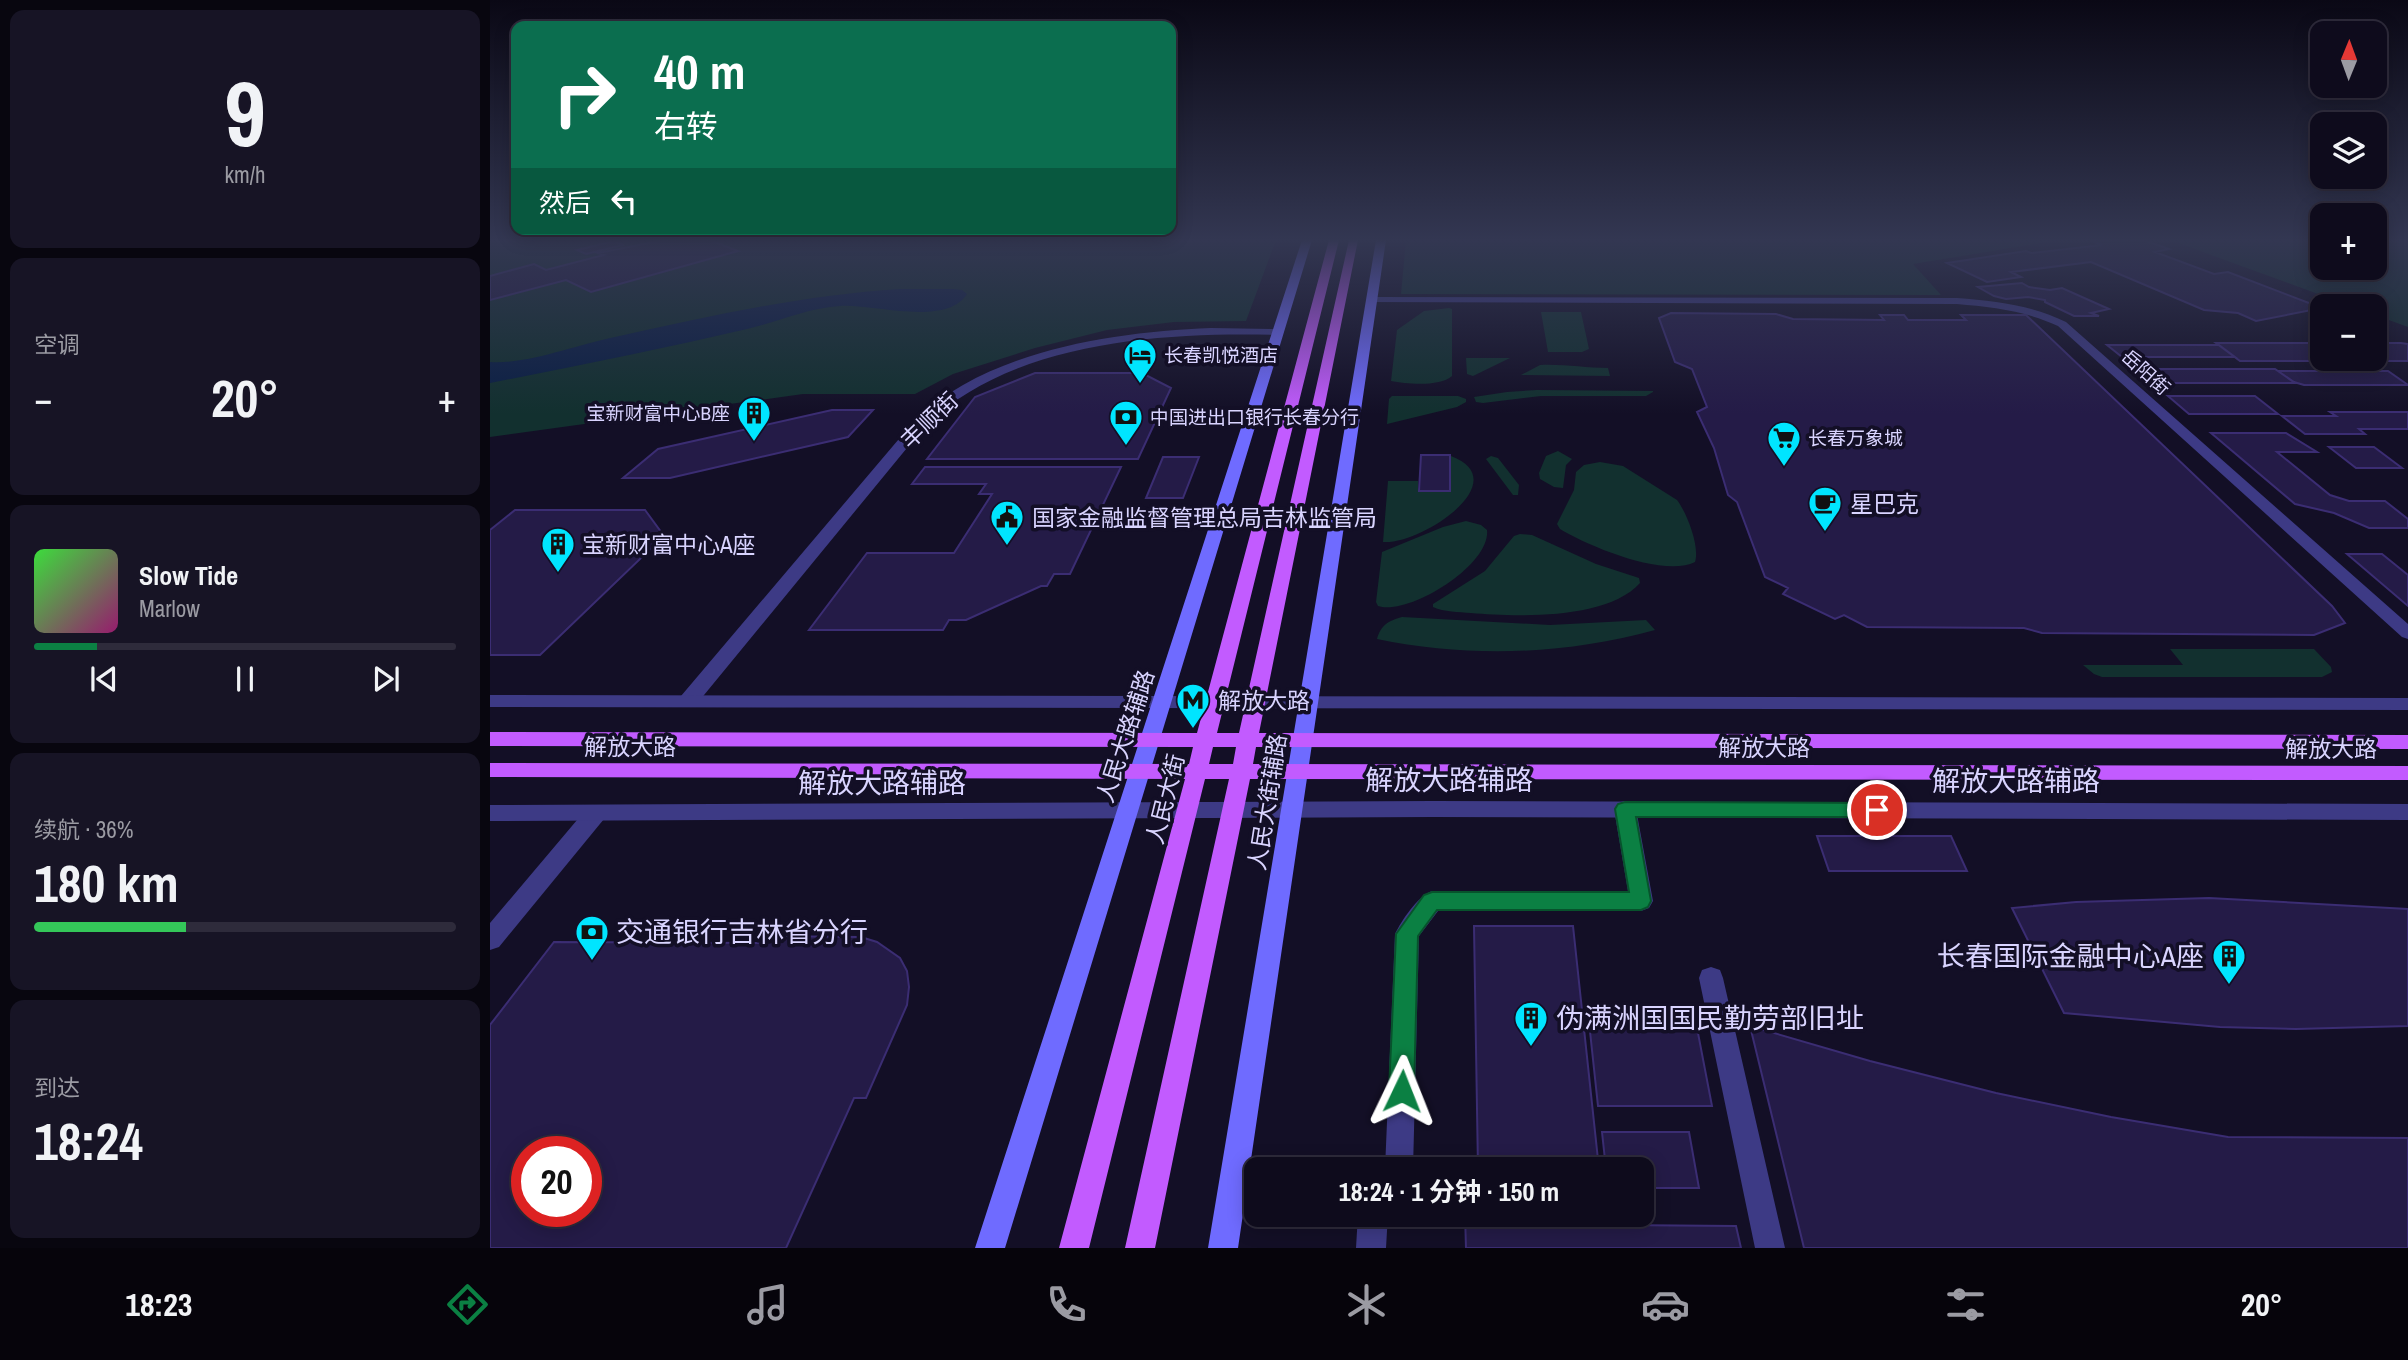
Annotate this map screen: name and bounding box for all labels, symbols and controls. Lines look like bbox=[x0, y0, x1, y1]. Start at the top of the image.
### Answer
north arrow bbox=[2310, 21, 2387, 98]
map controls bbox=[2310, 21, 2387, 371]
text: 40 m bbox=[654, 38, 746, 104]
icon: right bbox=[539, 49, 630, 140]
text: 9 bbox=[224, 52, 266, 174]
text: 右转 bbox=[654, 105, 718, 148]
button: layers bbox=[2310, 112, 2387, 189]
text: km/h bbox=[225, 159, 265, 190]
icon: left bbox=[605, 182, 643, 220]
text: 然后 bbox=[539, 185, 591, 220]
button: + bbox=[2310, 203, 2387, 280]
button: − bbox=[2310, 294, 2387, 371]
text: 空调 bbox=[34, 329, 80, 360]
hotel icon: 长春凯悦酒店 bbox=[1121, 336, 1159, 385]
place label: 长春凯悦酒店 bbox=[1164, 342, 1278, 368]
street label: 岳阳街 bbox=[2116, 343, 2176, 401]
text: 20° bbox=[211, 363, 279, 433]
text: − bbox=[34, 373, 52, 424]
text: + bbox=[438, 373, 456, 424]
street label: 丰顺街 bbox=[893, 385, 965, 455]
building icon: 宝新财富中心B座 bbox=[735, 394, 773, 443]
bank icon: 中国进出口银行长春分行 bbox=[1107, 398, 1145, 447]
place label: 宝新财富中心B座 bbox=[587, 400, 730, 426]
place label: 中国进出口银行长春分行 bbox=[1150, 404, 1359, 430]
supermarket icon: 长春万象城 bbox=[1765, 419, 1803, 468]
place label: 长春万象城 bbox=[1808, 425, 1903, 451]
cafe icon: 星巴克 bbox=[1806, 484, 1844, 533]
place label: 星巴克 bbox=[1850, 488, 1919, 519]
public building icon: 国家金融监督管理总局吉林监管局 bbox=[988, 498, 1026, 547]
place label: 国家金融监督管理总局吉林监管局 bbox=[1032, 502, 1377, 533]
building icon: 宝新财富中心A座 bbox=[539, 525, 577, 574]
place label: 宝新财富中心A座 bbox=[582, 529, 756, 560]
text: Slow Tide bbox=[139, 558, 238, 593]
text: Marlow bbox=[139, 593, 200, 624]
icon: previous bbox=[85, 660, 123, 698]
icon: pause bbox=[226, 660, 264, 698]
icon: next bbox=[367, 660, 405, 698]
street label: 人民大路辅路 bbox=[1089, 666, 1161, 806]
metro station icon: 解放大路 bbox=[1174, 681, 1212, 730]
place label: 解放大路 bbox=[1218, 685, 1310, 716]
street label: 解放大路 bbox=[584, 731, 676, 762]
street label: 人民大街辅路 bbox=[1241, 731, 1293, 873]
street label: 解放大路 bbox=[1718, 732, 1810, 763]
street label: 解放大路 bbox=[2285, 733, 2377, 764]
street label: 人民大街 bbox=[1139, 751, 1191, 847]
street label: 解放大路辅路 bbox=[1365, 761, 1533, 799]
street label: 解放大路辅路 bbox=[1932, 762, 2100, 800]
street label: 解放大路辅路 bbox=[798, 764, 966, 802]
pin bbox=[1847, 780, 1907, 840]
icon: arrive bbox=[1858, 791, 1896, 829]
text: 续航 · 36% bbox=[34, 814, 133, 845]
text: 180 km bbox=[34, 848, 179, 918]
bank icon: 交通银行吉林省分行 bbox=[573, 913, 611, 962]
place label: 交通银行吉林省分行 bbox=[616, 913, 868, 951]
place label: 长春国际金融中心A座 bbox=[1937, 937, 2204, 975]
building icon: 长春国际金融中心A座 bbox=[2210, 937, 2248, 986]
building icon: 伪满洲国国民勤劳部旧址 bbox=[1512, 999, 1550, 1048]
place label: 伪满洲国国民勤劳部旧址 bbox=[1556, 999, 1864, 1037]
position arrow bbox=[1365, 1054, 1439, 1128]
text: 到达 bbox=[34, 1072, 80, 1103]
text: 18:24 bbox=[34, 1106, 143, 1176]
speed limit sign: 20 bbox=[511, 1136, 602, 1227]
text: 18:24 · 1 分钟 · 150 m bbox=[1339, 1174, 1559, 1209]
icon: directions bbox=[443, 1280, 492, 1329]
icon: music bbox=[743, 1280, 792, 1329]
icon: phone bbox=[1042, 1280, 1091, 1329]
icon: climate bbox=[1342, 1280, 1391, 1329]
icon: car bbox=[1641, 1280, 1690, 1329]
icon: filters bbox=[1941, 1280, 1990, 1329]
text: 18:23 bbox=[125, 1283, 192, 1326]
text: 20° bbox=[2241, 1283, 2283, 1326]

